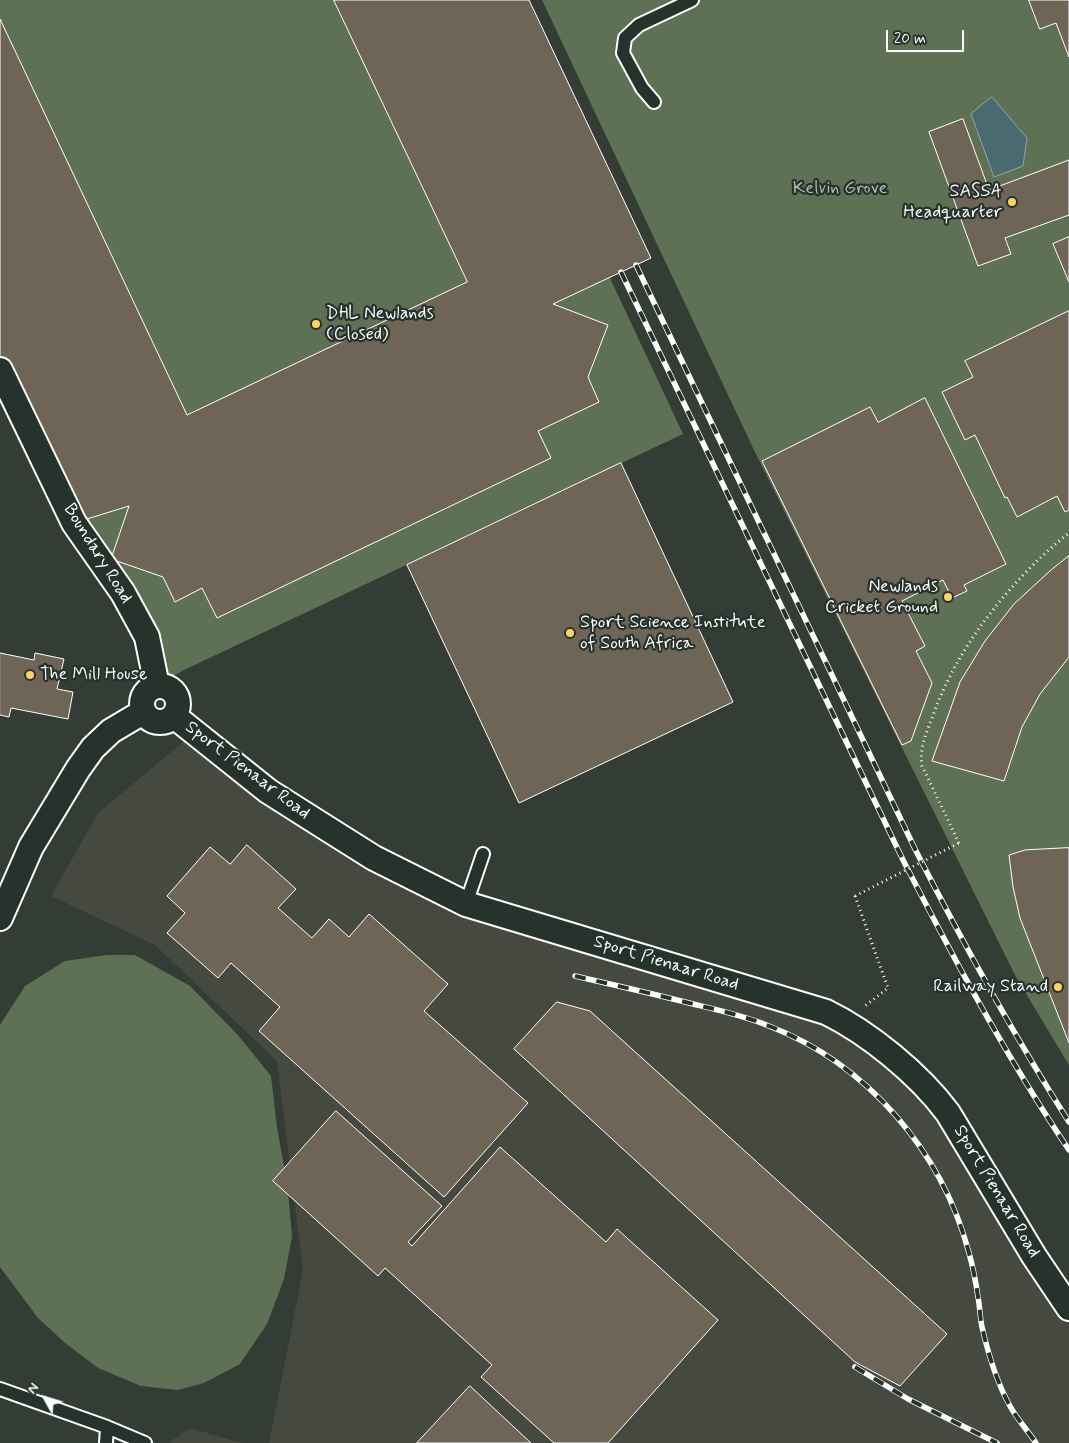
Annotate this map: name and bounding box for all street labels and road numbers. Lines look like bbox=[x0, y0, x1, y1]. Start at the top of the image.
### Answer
street label: Boundary Road bbox=[58, 500, 136, 608]
street label: Sport Pienaar Road bbox=[180, 717, 314, 825]
street label: Sport Pienaar Road bbox=[591, 932, 741, 996]
street label: Sport Pienaar Road bbox=[948, 1122, 1044, 1262]

